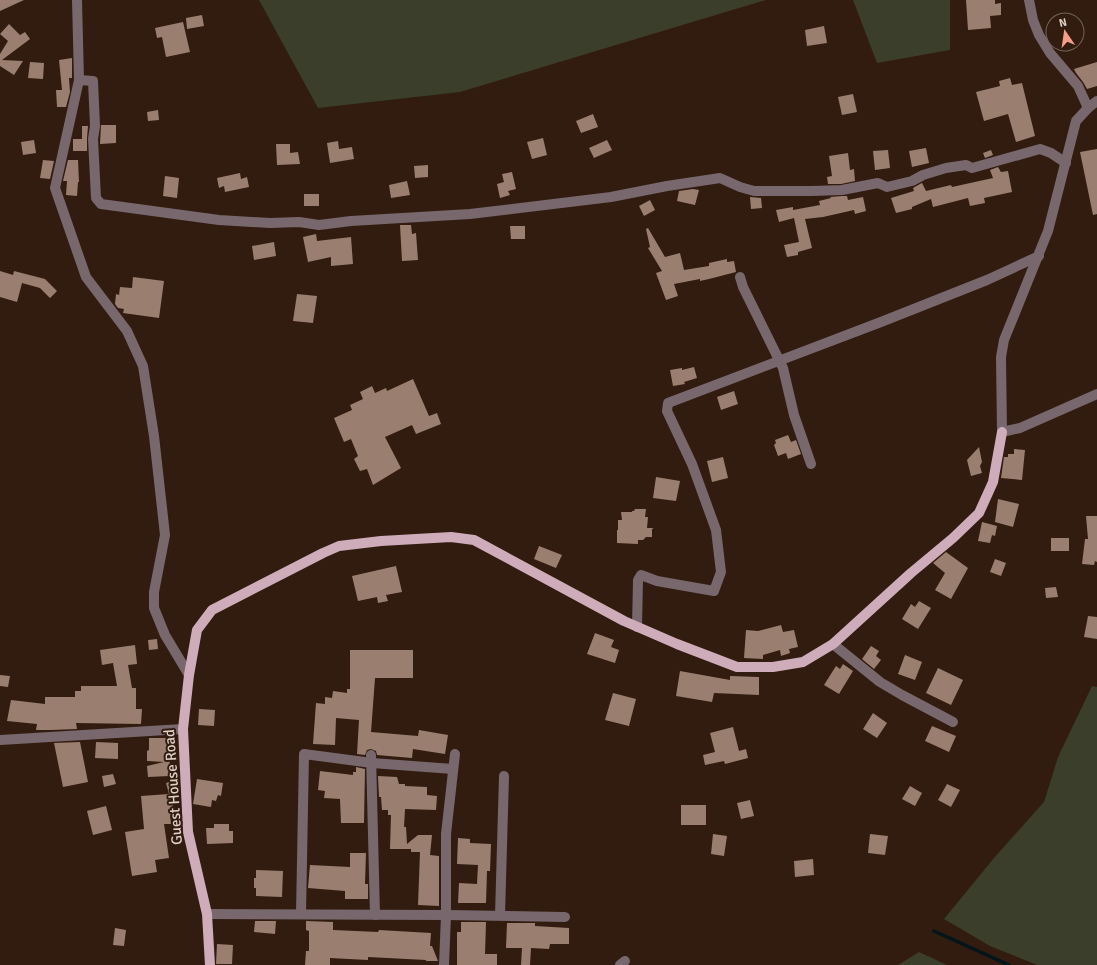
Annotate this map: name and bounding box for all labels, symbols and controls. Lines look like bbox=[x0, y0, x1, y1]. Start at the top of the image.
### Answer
north arrow bbox=[1045, 12, 1085, 52]
text: N bbox=[1058, 16, 1068, 30]
street label: Guest House Road bbox=[160, 728, 186, 846]

